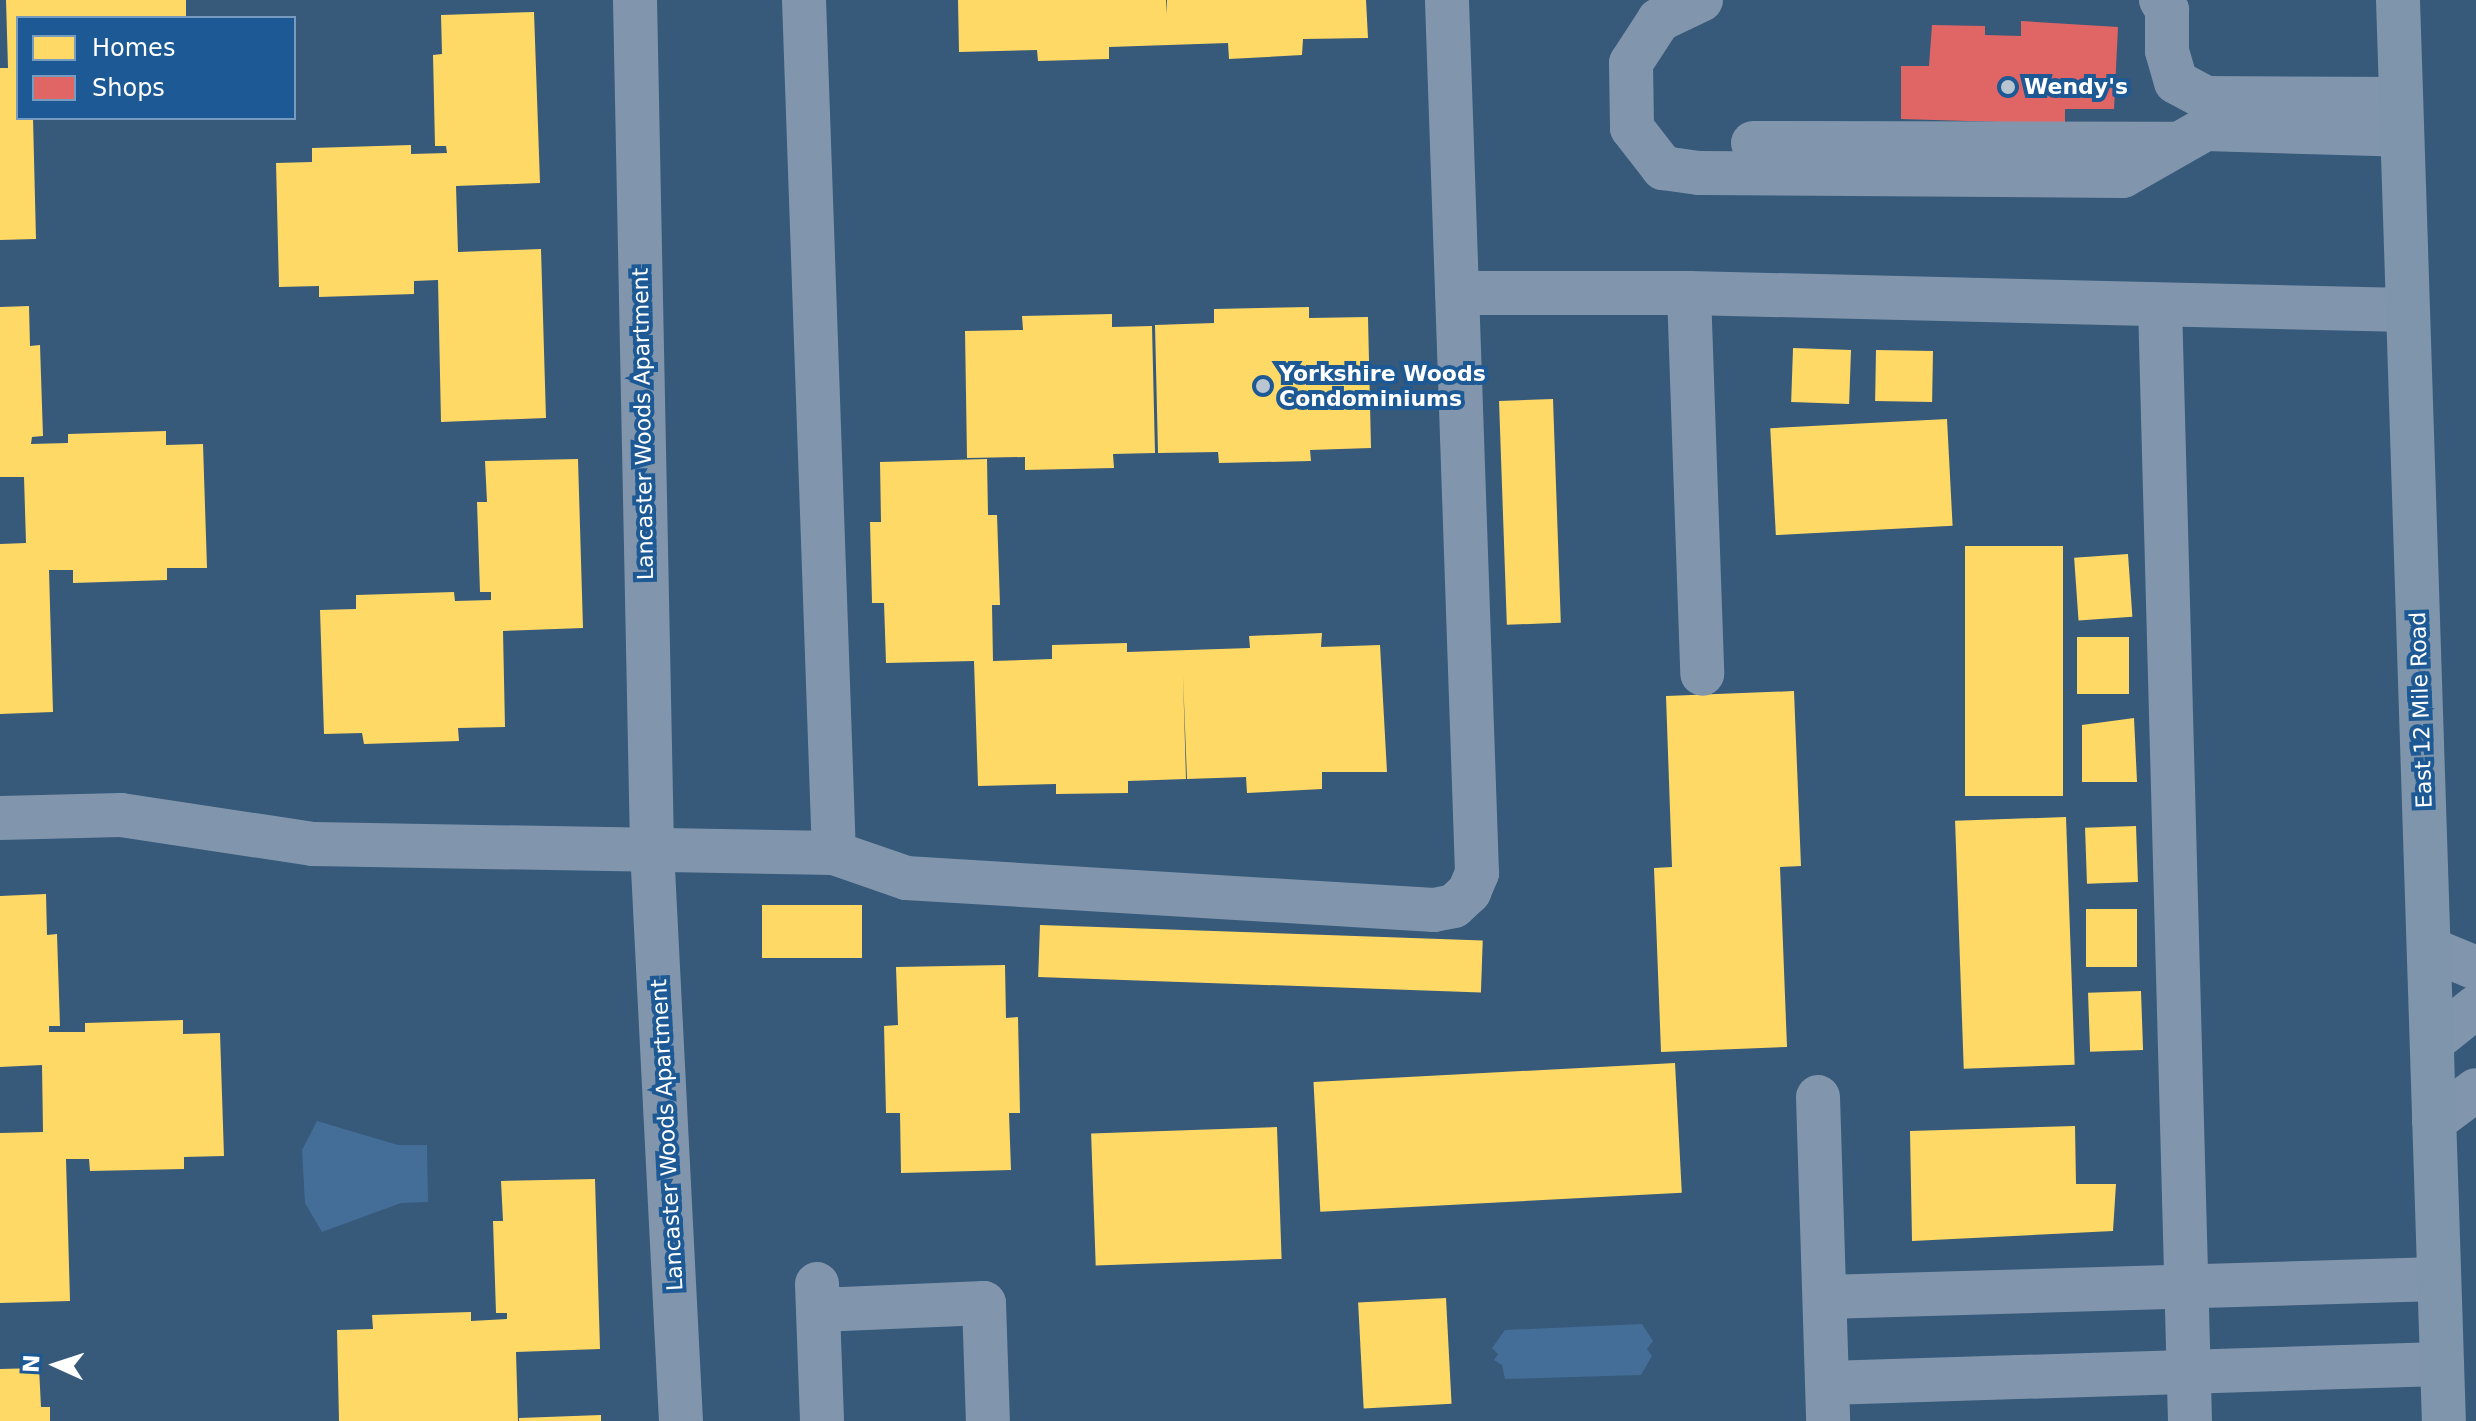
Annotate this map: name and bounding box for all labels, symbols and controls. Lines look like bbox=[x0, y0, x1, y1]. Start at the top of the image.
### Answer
legend bbox=[16, 16, 296, 120]
text: Homes bbox=[92, 34, 175, 62]
text: Shops bbox=[92, 74, 165, 102]
place label: Wendy's bbox=[2024, 74, 2128, 100]
marker: Wendy's bbox=[1999, 78, 2017, 96]
street label: Lancaster Woods Apartment bbox=[627, 268, 659, 580]
place label: Yorkshire Woods Condominiums bbox=[1279, 360, 1486, 412]
marker: Yorkshire Woods Condominiums bbox=[1254, 377, 1272, 395]
street label: East 12 Mile Road bbox=[2404, 611, 2438, 809]
street label: Lancaster Woods Apartment bbox=[646, 978, 688, 1292]
north arrow bbox=[16, 1325, 96, 1405]
text: N bbox=[19, 1354, 44, 1374]

